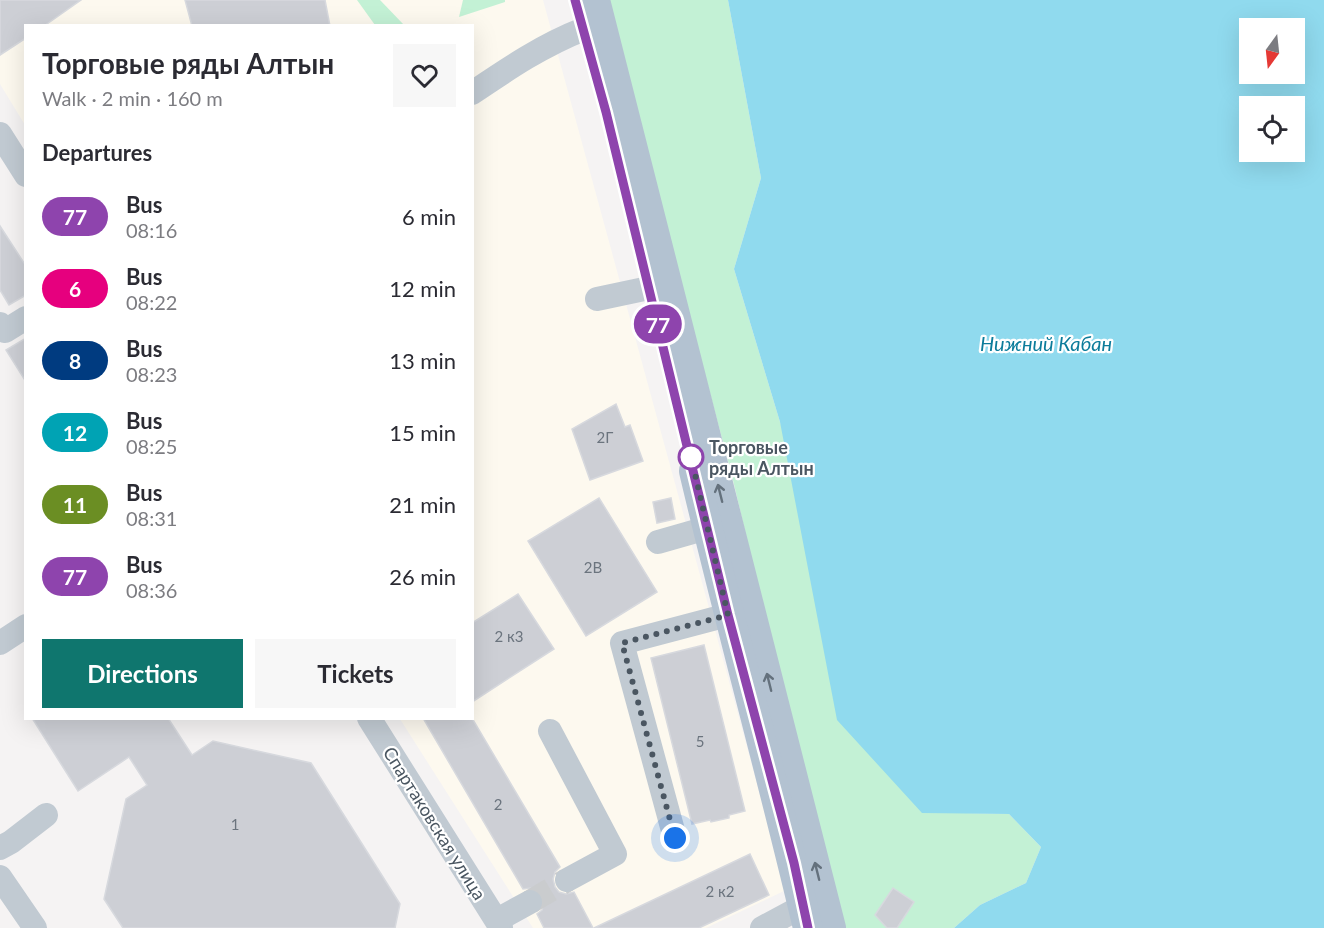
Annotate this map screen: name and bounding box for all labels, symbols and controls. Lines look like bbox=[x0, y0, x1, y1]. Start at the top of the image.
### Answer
north arrow bbox=[1239, 18, 1305, 84]
map controls bbox=[1239, 18, 1305, 162]
button: heart bbox=[393, 44, 456, 107]
text: Торговые ряды Алтын bbox=[42, 46, 334, 80]
text: Walk · 2 min · 160 m bbox=[42, 86, 223, 110]
button: locate bbox=[1239, 96, 1305, 162]
text: Departures bbox=[42, 139, 152, 166]
text: Bus bbox=[126, 191, 162, 218]
text: 6 min bbox=[402, 203, 456, 230]
text: 77 bbox=[63, 204, 87, 229]
text: 08:16 bbox=[126, 218, 177, 242]
text: Bus bbox=[126, 263, 162, 290]
text: 12 min bbox=[389, 275, 456, 302]
text: 6 bbox=[69, 276, 81, 301]
text: 08:22 bbox=[126, 290, 177, 314]
line badge: 77 bbox=[631, 304, 685, 344]
text: 77 bbox=[646, 312, 670, 337]
water label: Нижний Кабан bbox=[980, 331, 1112, 355]
text: Bus bbox=[126, 335, 162, 362]
text: 13 min bbox=[389, 347, 456, 374]
text: 8 bbox=[69, 348, 81, 373]
text: 08:23 bbox=[126, 362, 177, 386]
text: Bus bbox=[126, 407, 162, 434]
text: 15 min bbox=[389, 419, 456, 446]
text: 12 bbox=[63, 420, 87, 445]
house number: 2Г bbox=[597, 428, 613, 446]
text: 08:25 bbox=[126, 434, 177, 458]
place label: Торговые ряды Алтын bbox=[709, 436, 814, 479]
marker: Торговые ряды Алтын bbox=[678, 444, 704, 470]
text: Bus bbox=[126, 479, 162, 506]
one-way arrow bbox=[714, 484, 726, 503]
text: 21 min bbox=[389, 491, 456, 518]
text: 11 bbox=[63, 492, 87, 517]
text: 08:31 bbox=[126, 506, 177, 530]
text: Bus bbox=[126, 551, 162, 578]
house number: 2В bbox=[584, 558, 602, 576]
text: 26 min bbox=[389, 563, 456, 590]
text: 77 bbox=[63, 564, 87, 589]
text: 08:36 bbox=[126, 578, 177, 602]
house number: 2 к3 bbox=[494, 627, 524, 645]
button: Directions bbox=[42, 639, 243, 708]
button: Tickets bbox=[255, 639, 456, 708]
one-way arrow bbox=[762, 673, 774, 692]
house number: 5 bbox=[696, 732, 704, 750]
street label: Спартаковская улица bbox=[379, 742, 491, 904]
house number: 2 bbox=[494, 795, 502, 813]
house number: 1 bbox=[231, 815, 239, 833]
your location bbox=[660, 823, 690, 853]
one-way arrow bbox=[811, 862, 823, 881]
house number: 2 к2 bbox=[705, 882, 735, 900]

